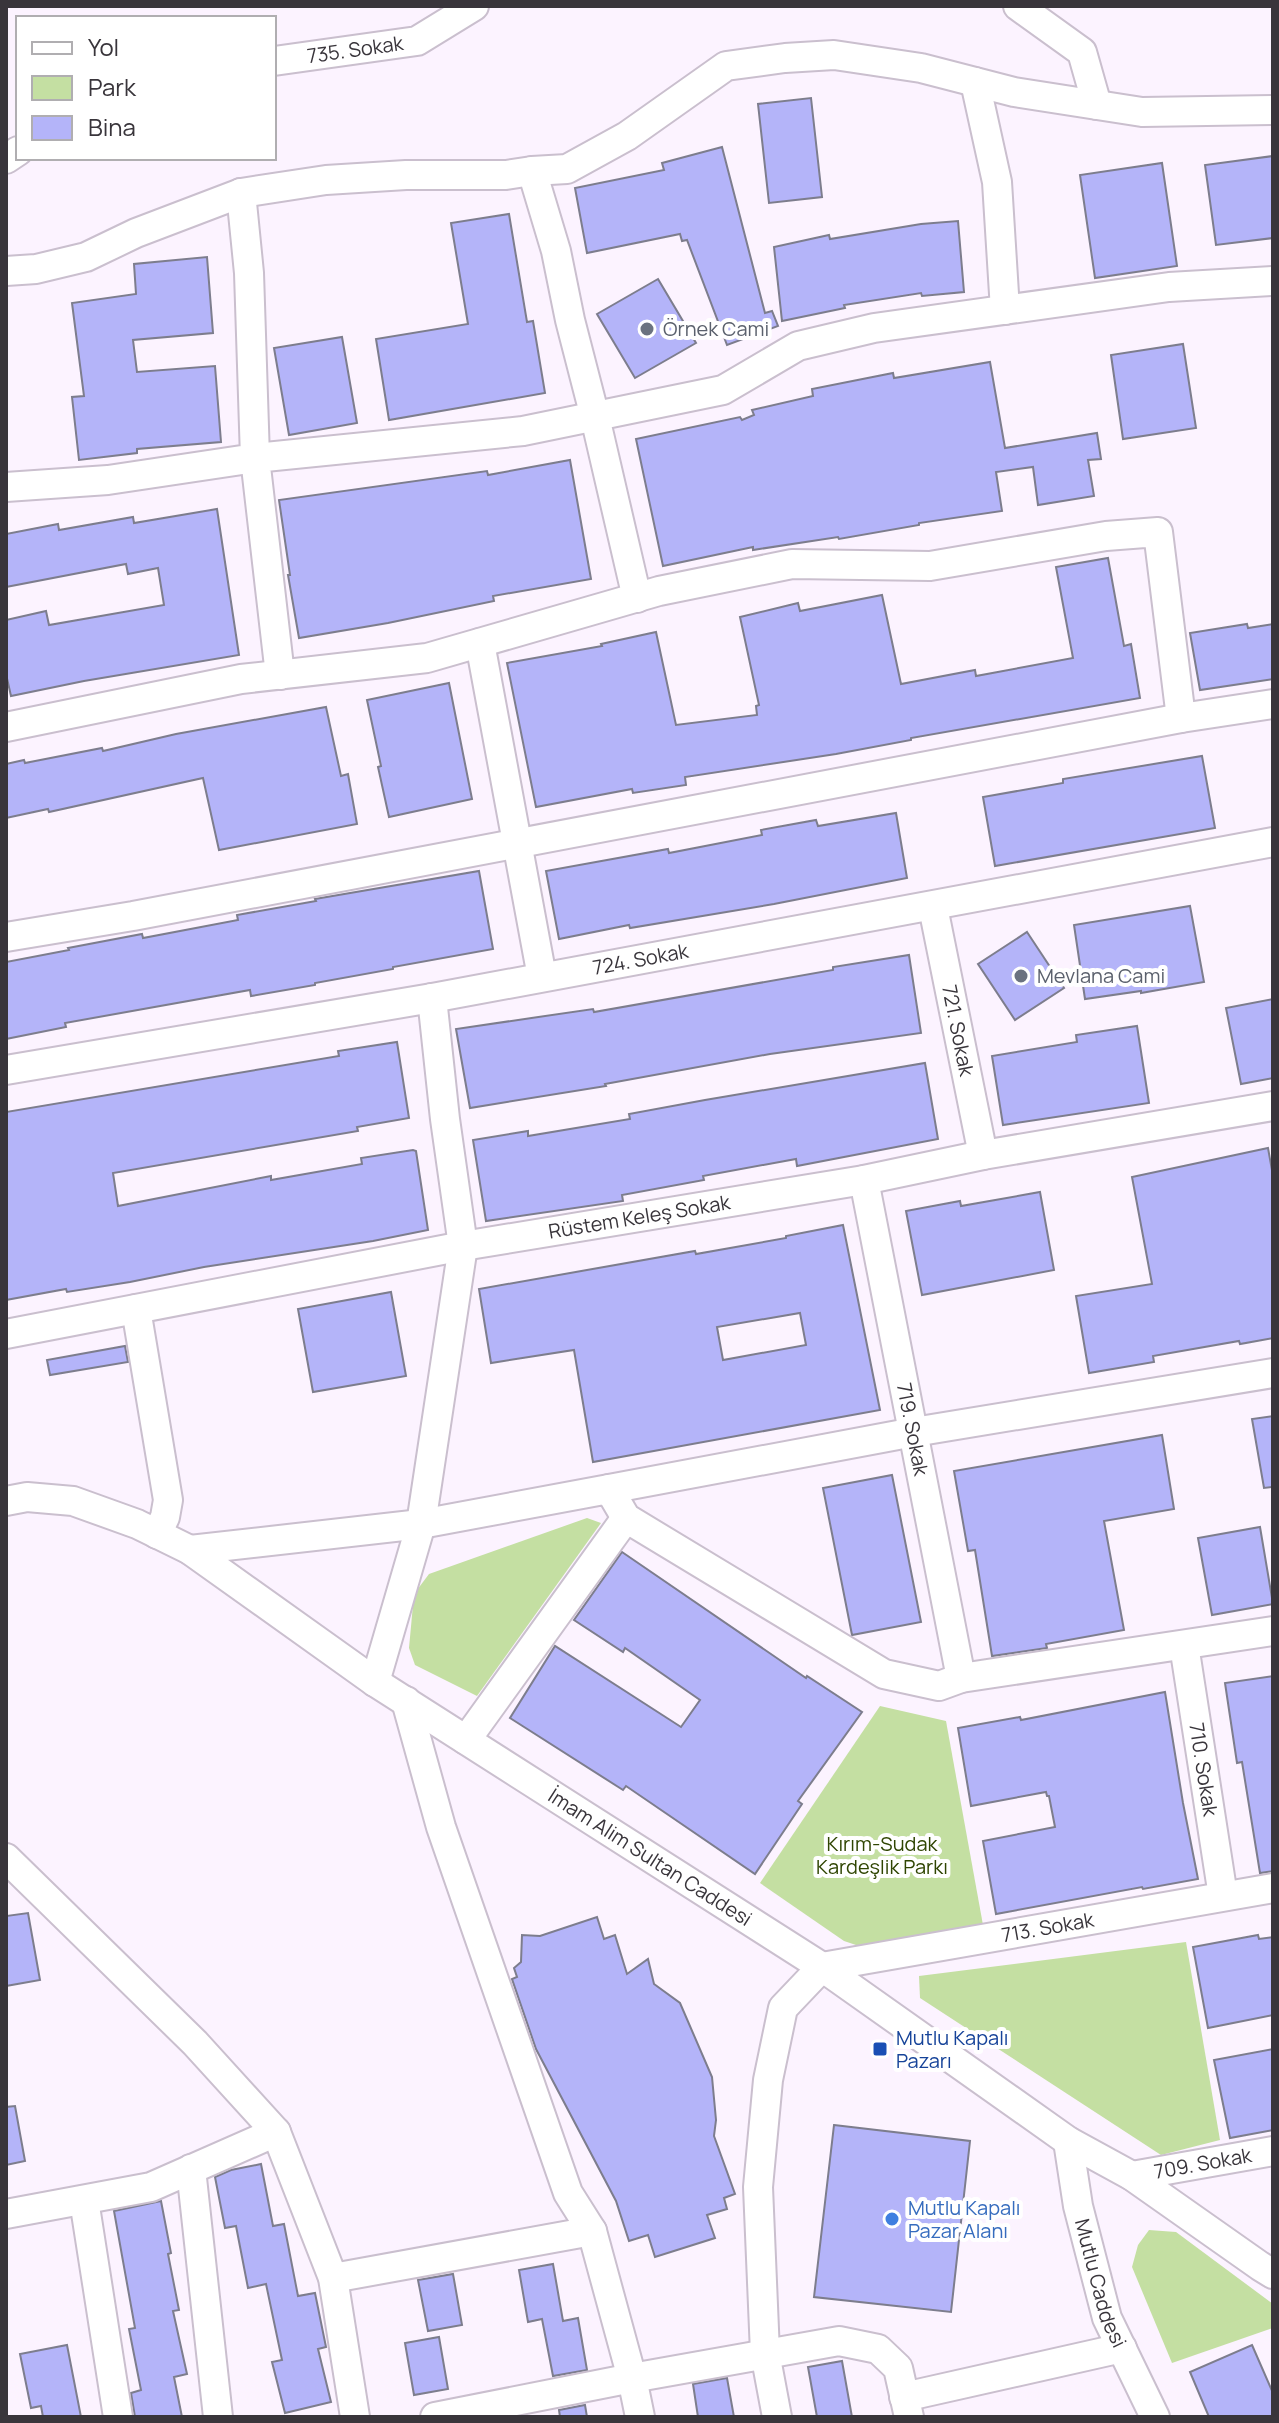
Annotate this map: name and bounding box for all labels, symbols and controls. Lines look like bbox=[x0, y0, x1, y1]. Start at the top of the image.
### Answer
legend bbox=[16, 16, 276, 160]
street label: 735. Sokak bbox=[305, 29, 406, 69]
text: Yol bbox=[88, 30, 119, 63]
text: Park bbox=[88, 70, 137, 103]
text: Bina bbox=[88, 110, 136, 143]
place label: Örnek Cami bbox=[663, 315, 769, 342]
marker: Örnek Cami bbox=[638, 320, 656, 338]
street label: 724. Sokak bbox=[590, 937, 691, 981]
place label: Mevlana Cami bbox=[1037, 962, 1165, 989]
marker: Mevlana Cami bbox=[1012, 967, 1030, 985]
street label: 721. Sokak bbox=[936, 982, 981, 1080]
street label: Rüstem Keleş Sokak bbox=[546, 1188, 733, 1245]
street label: 719. Sokak bbox=[891, 1380, 936, 1479]
street label: 710. Sokak bbox=[1183, 1721, 1225, 1819]
street label: İmam Alim Sultan Caddesi bbox=[543, 1782, 757, 1932]
park label: Kırım-Sudak Kardeşlik Parkı bbox=[816, 1830, 948, 1880]
street label: 713. Sokak bbox=[999, 1905, 1097, 1948]
place label: Mutlu Kapalı Pazarı bbox=[896, 2024, 1009, 2074]
marker: Mutlu Kapalı Pazarı bbox=[871, 2040, 889, 2058]
street label: 709. Sokak bbox=[1152, 2141, 1255, 2185]
place label: Mutlu Kapalı Pazar Alanı bbox=[908, 2194, 1021, 2244]
marker: Mutlu Kapalı Pazar Alanı bbox=[883, 2210, 901, 2228]
street label: Mutlu Caddesi bbox=[1069, 2216, 1133, 2352]

